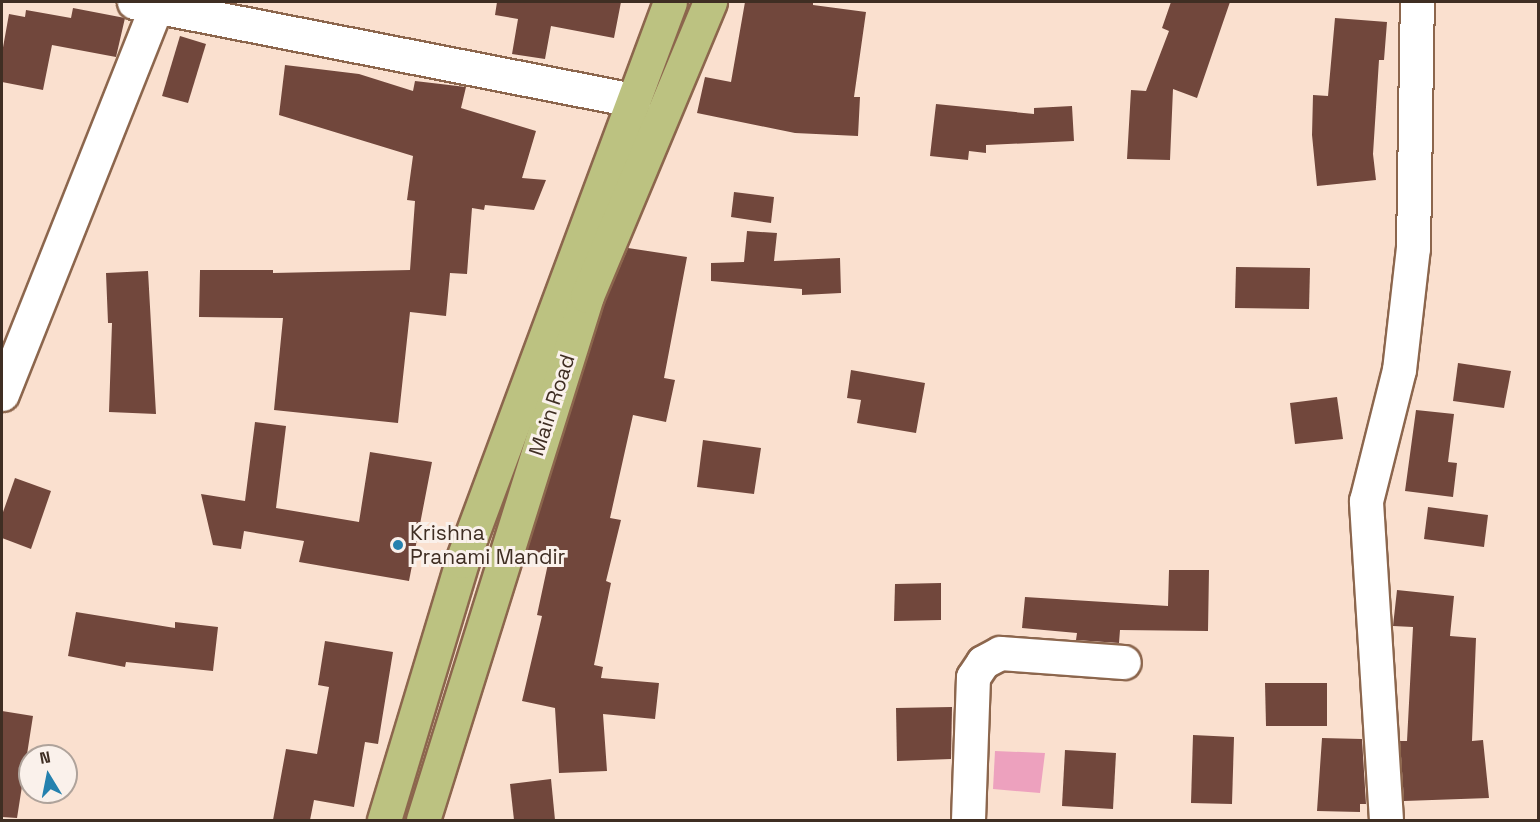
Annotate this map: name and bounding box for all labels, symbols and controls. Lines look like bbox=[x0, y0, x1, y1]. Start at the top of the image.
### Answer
street label: Main Road bbox=[524, 351, 580, 459]
place label: Krishna Pranami Mandir bbox=[410, 520, 566, 570]
marker: Krishna Pranami Mandir bbox=[391, 538, 405, 552]
north arrow bbox=[18, 744, 78, 804]
text: N bbox=[38, 746, 52, 769]

